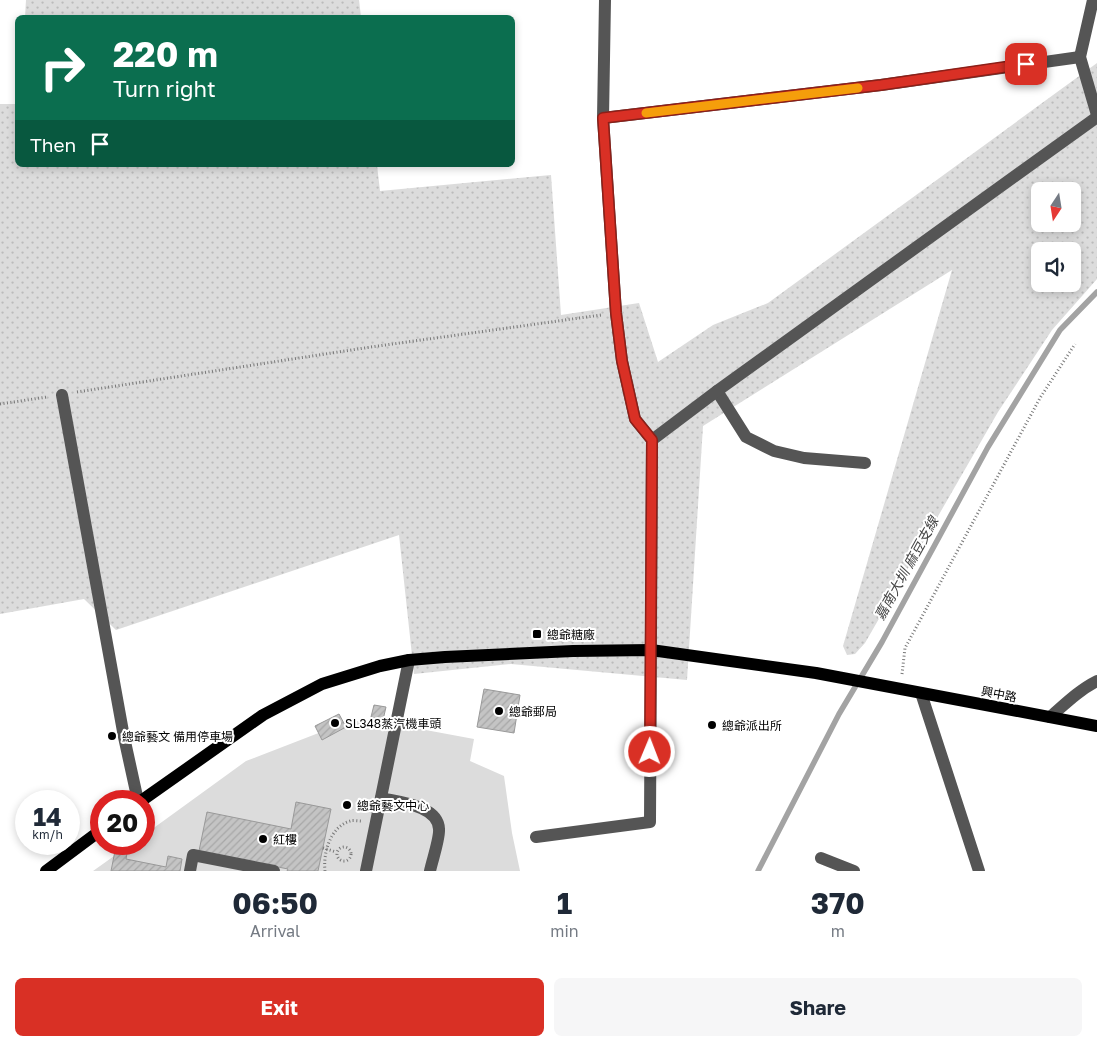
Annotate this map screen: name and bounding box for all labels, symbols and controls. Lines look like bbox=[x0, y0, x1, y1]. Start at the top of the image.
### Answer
text: 220 m bbox=[113, 33, 218, 75]
icon: right bbox=[30, 35, 95, 100]
pin bbox=[1005, 43, 1047, 85]
icon: arrive bbox=[1012, 50, 1040, 78]
text: Turn right bbox=[113, 75, 216, 102]
icon: arrive bbox=[86, 130, 114, 158]
text: Then bbox=[30, 133, 76, 156]
north arrow bbox=[1031, 182, 1081, 232]
map controls bbox=[1031, 182, 1081, 292]
button: sound bbox=[1031, 242, 1081, 292]
water label: 嘉南大圳 麻豆支線 bbox=[871, 512, 942, 623]
place label: 總爺糖廠 bbox=[547, 627, 595, 642]
marker: 總爺糖廠 bbox=[531, 628, 543, 640]
street label: 興中路 bbox=[980, 683, 1018, 705]
place label: 總爺郵局 bbox=[509, 704, 557, 719]
marker: 總爺郵局 bbox=[493, 705, 505, 717]
place label: SL348蒸汽機車頭 bbox=[345, 716, 441, 731]
marker: SL348蒸汽機車頭 bbox=[329, 717, 341, 729]
place label: 總爺派出所 bbox=[722, 718, 782, 733]
marker: 總爺派出所 bbox=[706, 719, 718, 731]
position arrow bbox=[623, 725, 675, 777]
place label: 總爺藝文 備用停車場 bbox=[122, 729, 233, 744]
marker: 總爺藝文 備用停車場 bbox=[106, 730, 118, 742]
speed limit sign: 20 bbox=[90, 790, 155, 855]
place label: 總爺藝文中心 bbox=[357, 798, 429, 813]
marker: 總爺藝文中心 bbox=[341, 799, 353, 811]
text: 14 bbox=[33, 801, 62, 832]
text: km/h bbox=[32, 827, 63, 842]
place label: 紅樓 bbox=[273, 832, 297, 847]
marker: 紅樓 bbox=[257, 833, 269, 845]
text: 06:50 bbox=[232, 885, 318, 921]
text: 1 bbox=[557, 885, 572, 921]
text: 370 bbox=[811, 885, 865, 921]
text: Arrival bbox=[250, 921, 300, 941]
text: min bbox=[550, 921, 579, 941]
text: m bbox=[831, 921, 845, 941]
button: Exit bbox=[15, 978, 544, 1036]
button: Share bbox=[554, 978, 1082, 1036]

